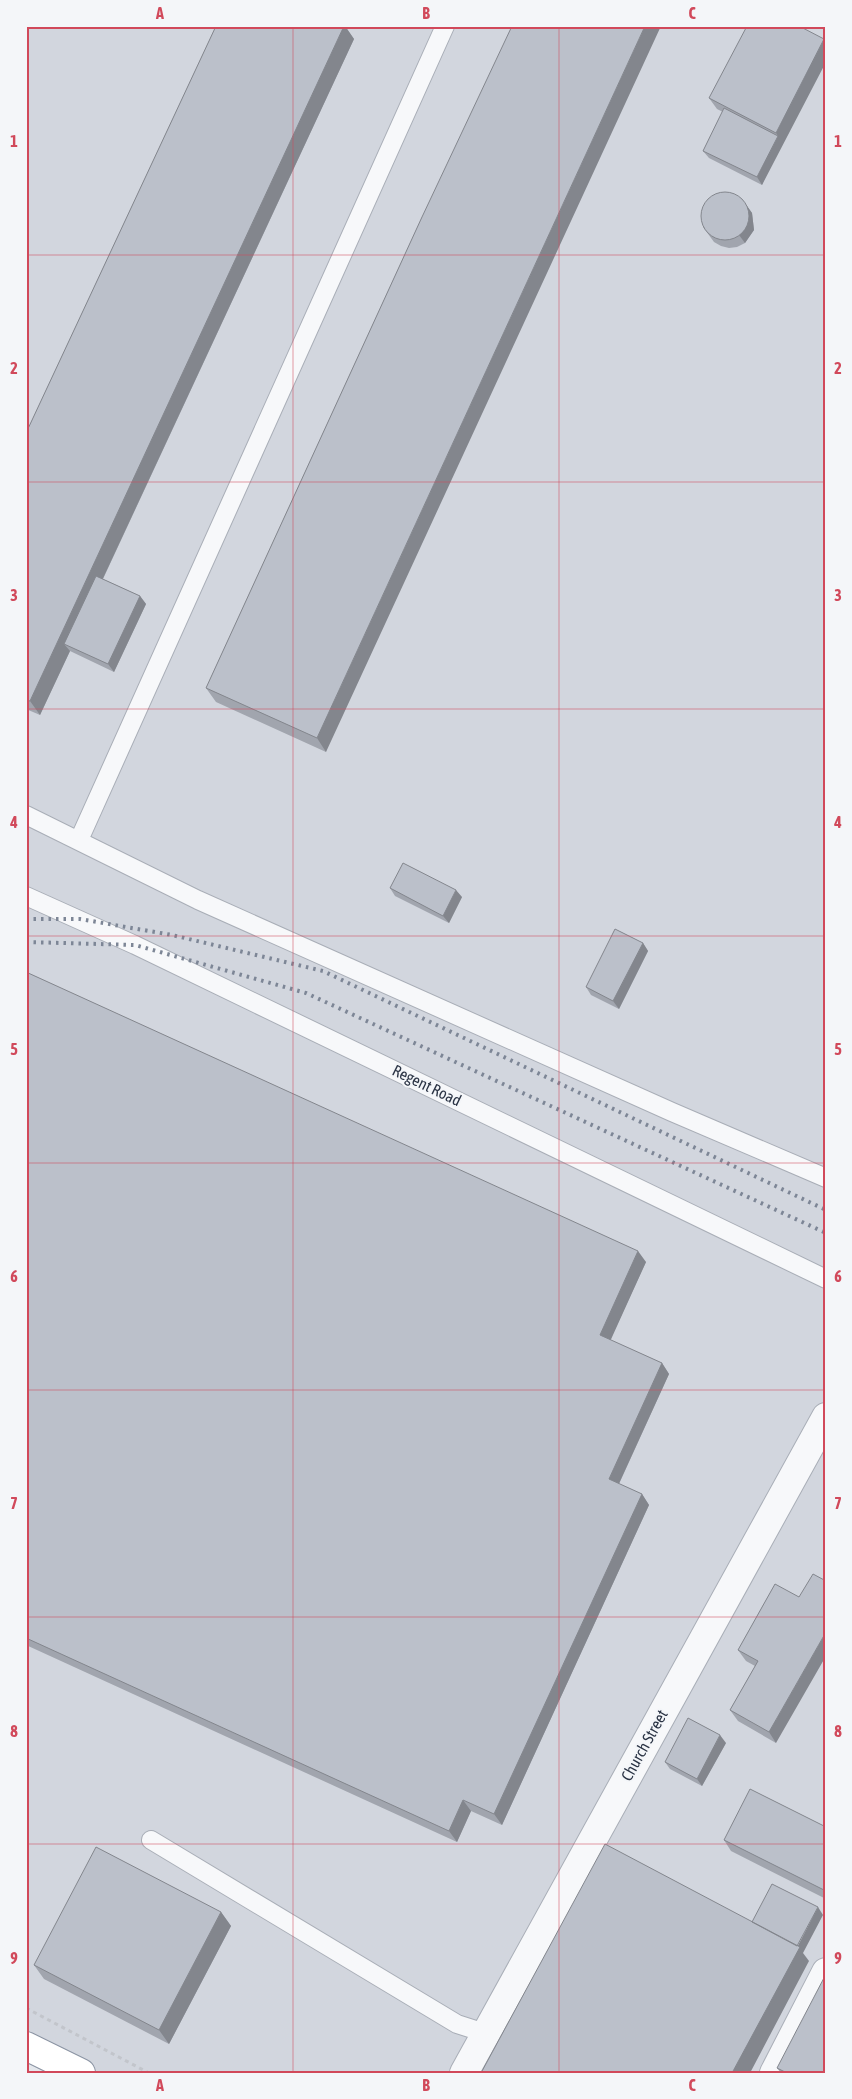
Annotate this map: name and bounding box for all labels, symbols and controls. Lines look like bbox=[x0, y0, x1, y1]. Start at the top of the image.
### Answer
text: A bbox=[155, 4, 164, 22]
text: B bbox=[422, 4, 430, 22]
text: C bbox=[688, 4, 696, 22]
text: 1 bbox=[10, 132, 18, 150]
text: 1 bbox=[834, 132, 842, 150]
text: 2 bbox=[10, 359, 18, 377]
text: 2 bbox=[834, 359, 842, 377]
text: 3 bbox=[10, 586, 18, 604]
text: 3 bbox=[834, 586, 842, 604]
text: 4 bbox=[9, 813, 18, 831]
text: 4 bbox=[833, 813, 842, 831]
text: 5 bbox=[10, 1040, 18, 1058]
text: 5 bbox=[834, 1040, 842, 1058]
street label: Regent Road bbox=[389, 1061, 464, 1110]
text: 6 bbox=[10, 1267, 18, 1285]
text: 6 bbox=[834, 1267, 842, 1285]
text: 7 bbox=[10, 1494, 18, 1512]
text: 7 bbox=[834, 1494, 842, 1512]
street label: Church Street bbox=[617, 1706, 671, 1784]
text: 8 bbox=[10, 1722, 18, 1740]
text: 8 bbox=[834, 1722, 842, 1740]
text: 9 bbox=[10, 1949, 18, 1967]
text: 9 bbox=[834, 1949, 842, 1967]
text: A bbox=[155, 2076, 164, 2094]
text: B bbox=[422, 2076, 430, 2094]
text: C bbox=[688, 2076, 696, 2094]

